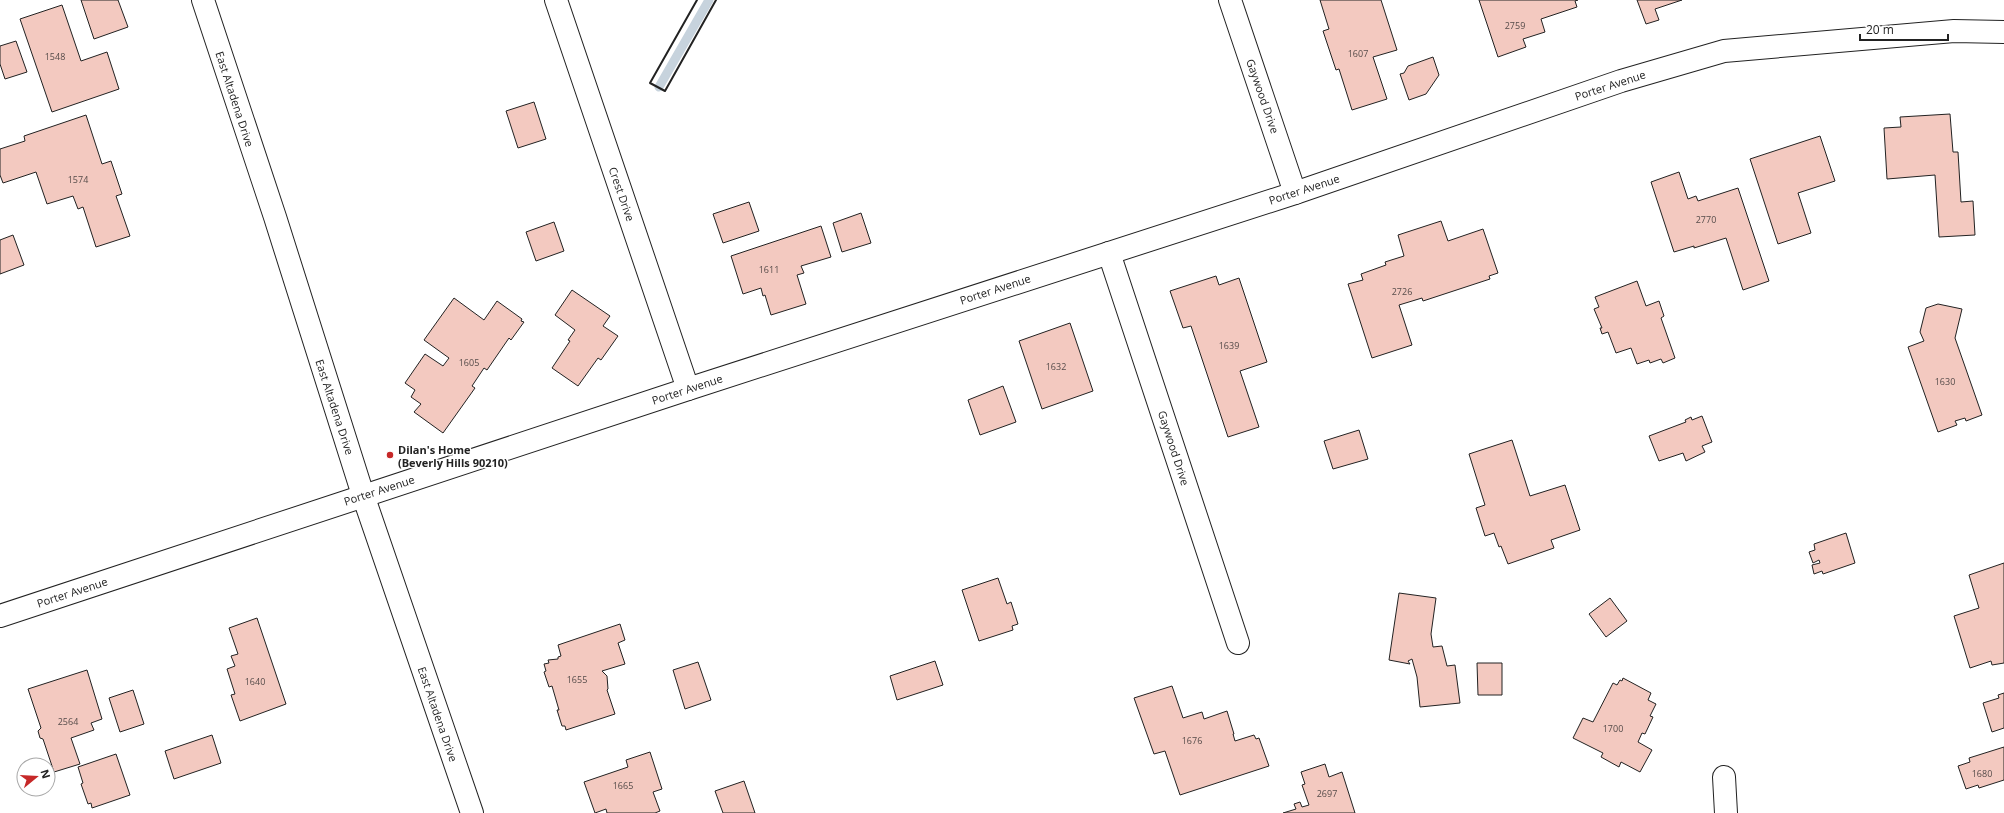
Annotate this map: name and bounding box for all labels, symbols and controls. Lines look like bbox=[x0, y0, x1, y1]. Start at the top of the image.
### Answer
scale bar bbox=[1860, 16, 1948, 42]
house number: 2759 bbox=[1505, 19, 1525, 32]
text: 20 m bbox=[1866, 21, 1894, 38]
house number: 1607 bbox=[1348, 47, 1368, 60]
street label: East Altadena Drive bbox=[212, 49, 258, 149]
house number: 1548 bbox=[45, 50, 65, 63]
street label: Gaywood Drive bbox=[1243, 57, 1283, 135]
street label: Porter Avenue bbox=[1573, 67, 1647, 103]
street label: Crest Drive bbox=[606, 165, 638, 223]
street label: Porter Avenue bbox=[1267, 171, 1341, 207]
house number: 1574 bbox=[68, 173, 88, 186]
house number: 2770 bbox=[1696, 213, 1716, 226]
house number: 1611 bbox=[759, 263, 779, 276]
street label: Porter Avenue bbox=[958, 271, 1032, 307]
house number: 2726 bbox=[1392, 285, 1412, 298]
house number: 1639 bbox=[1219, 339, 1239, 352]
house number: 1605 bbox=[459, 356, 479, 369]
street label: East Altadena Drive bbox=[312, 357, 358, 457]
house number: 1632 bbox=[1046, 360, 1066, 373]
street label: Porter Avenue bbox=[650, 371, 724, 407]
house number: 1630 bbox=[1935, 375, 1955, 388]
street label: Gaywood Drive bbox=[1155, 409, 1193, 487]
place label: Dilan's Home (Beverly Hills 90210) bbox=[398, 442, 508, 470]
marker: Dilan's Home (Beverly Hills 90210) bbox=[385, 450, 395, 460]
street label: Porter Avenue bbox=[342, 472, 416, 508]
street label: Porter Avenue bbox=[35, 574, 109, 610]
street label: East Altadena Drive bbox=[415, 664, 461, 764]
house number: 1655 bbox=[567, 673, 587, 686]
house number: 1640 bbox=[245, 675, 265, 688]
house number: 2564 bbox=[58, 715, 78, 728]
house number: 1700 bbox=[1603, 722, 1623, 735]
house number: 1676 bbox=[1182, 734, 1202, 747]
north arrow bbox=[16, 757, 56, 797]
text: N bbox=[37, 767, 55, 780]
house number: 1680 bbox=[1972, 767, 1992, 780]
house number: 1665 bbox=[613, 779, 633, 792]
house number: 2697 bbox=[1317, 787, 1337, 800]

